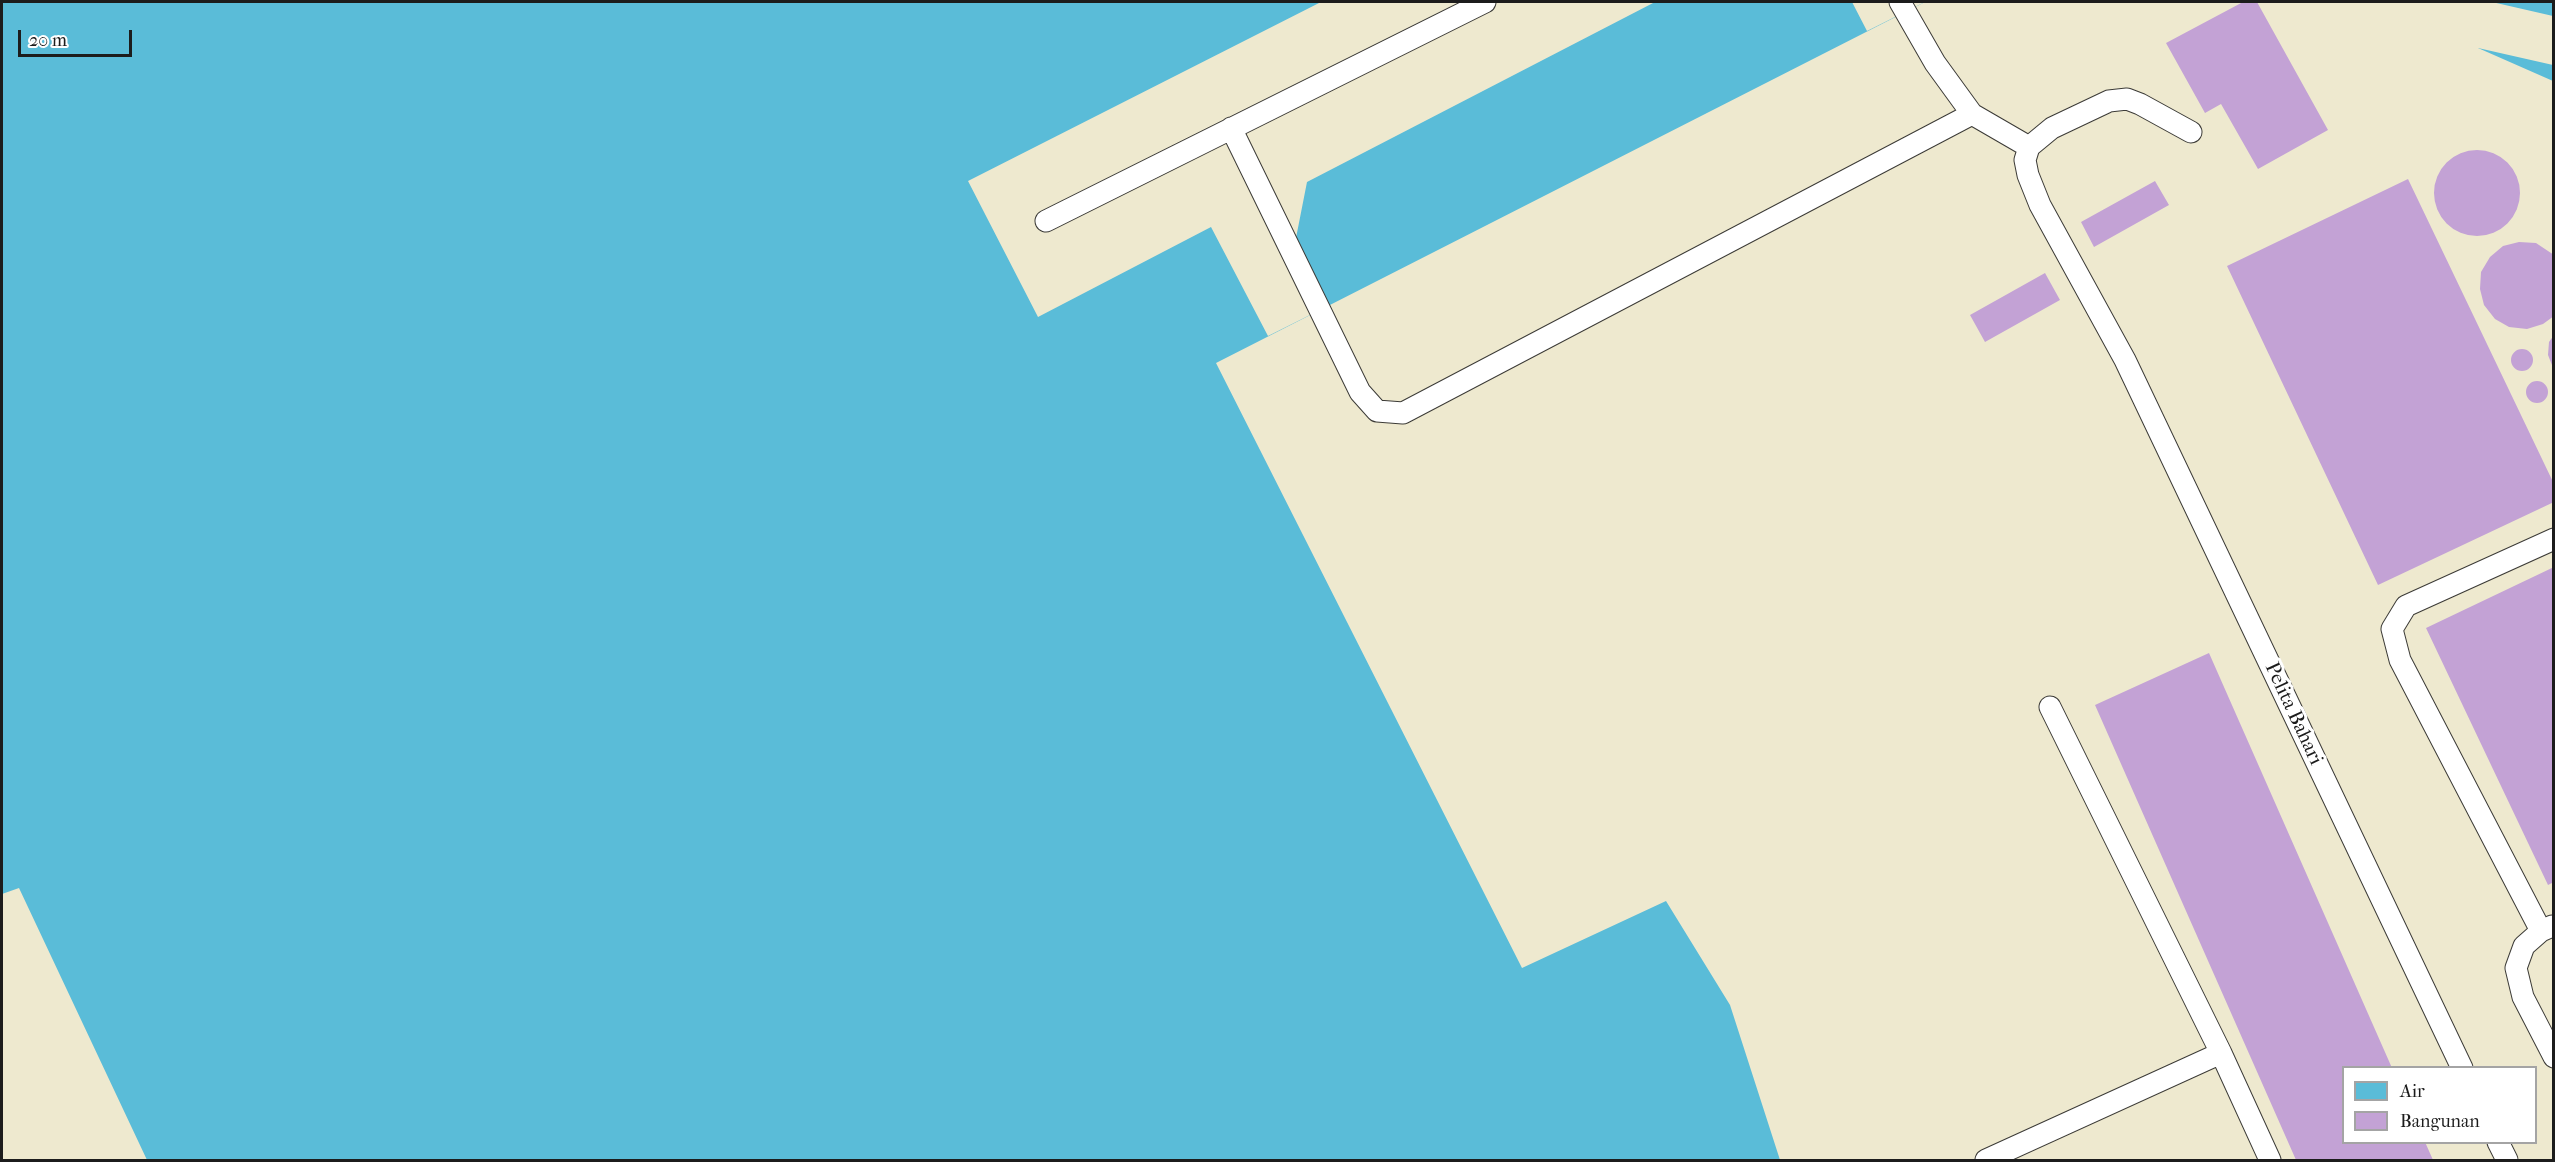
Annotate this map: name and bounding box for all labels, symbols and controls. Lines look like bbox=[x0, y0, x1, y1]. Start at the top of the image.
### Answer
scale bar bbox=[21, 18, 135, 56]
text: 20 m bbox=[29, 30, 67, 51]
street label: Pelita Bahari bbox=[2259, 659, 2327, 769]
legend bbox=[2342, 1066, 2537, 1144]
text: Air bbox=[2400, 1081, 2425, 1102]
text: Bangunan bbox=[2400, 1111, 2480, 1132]

